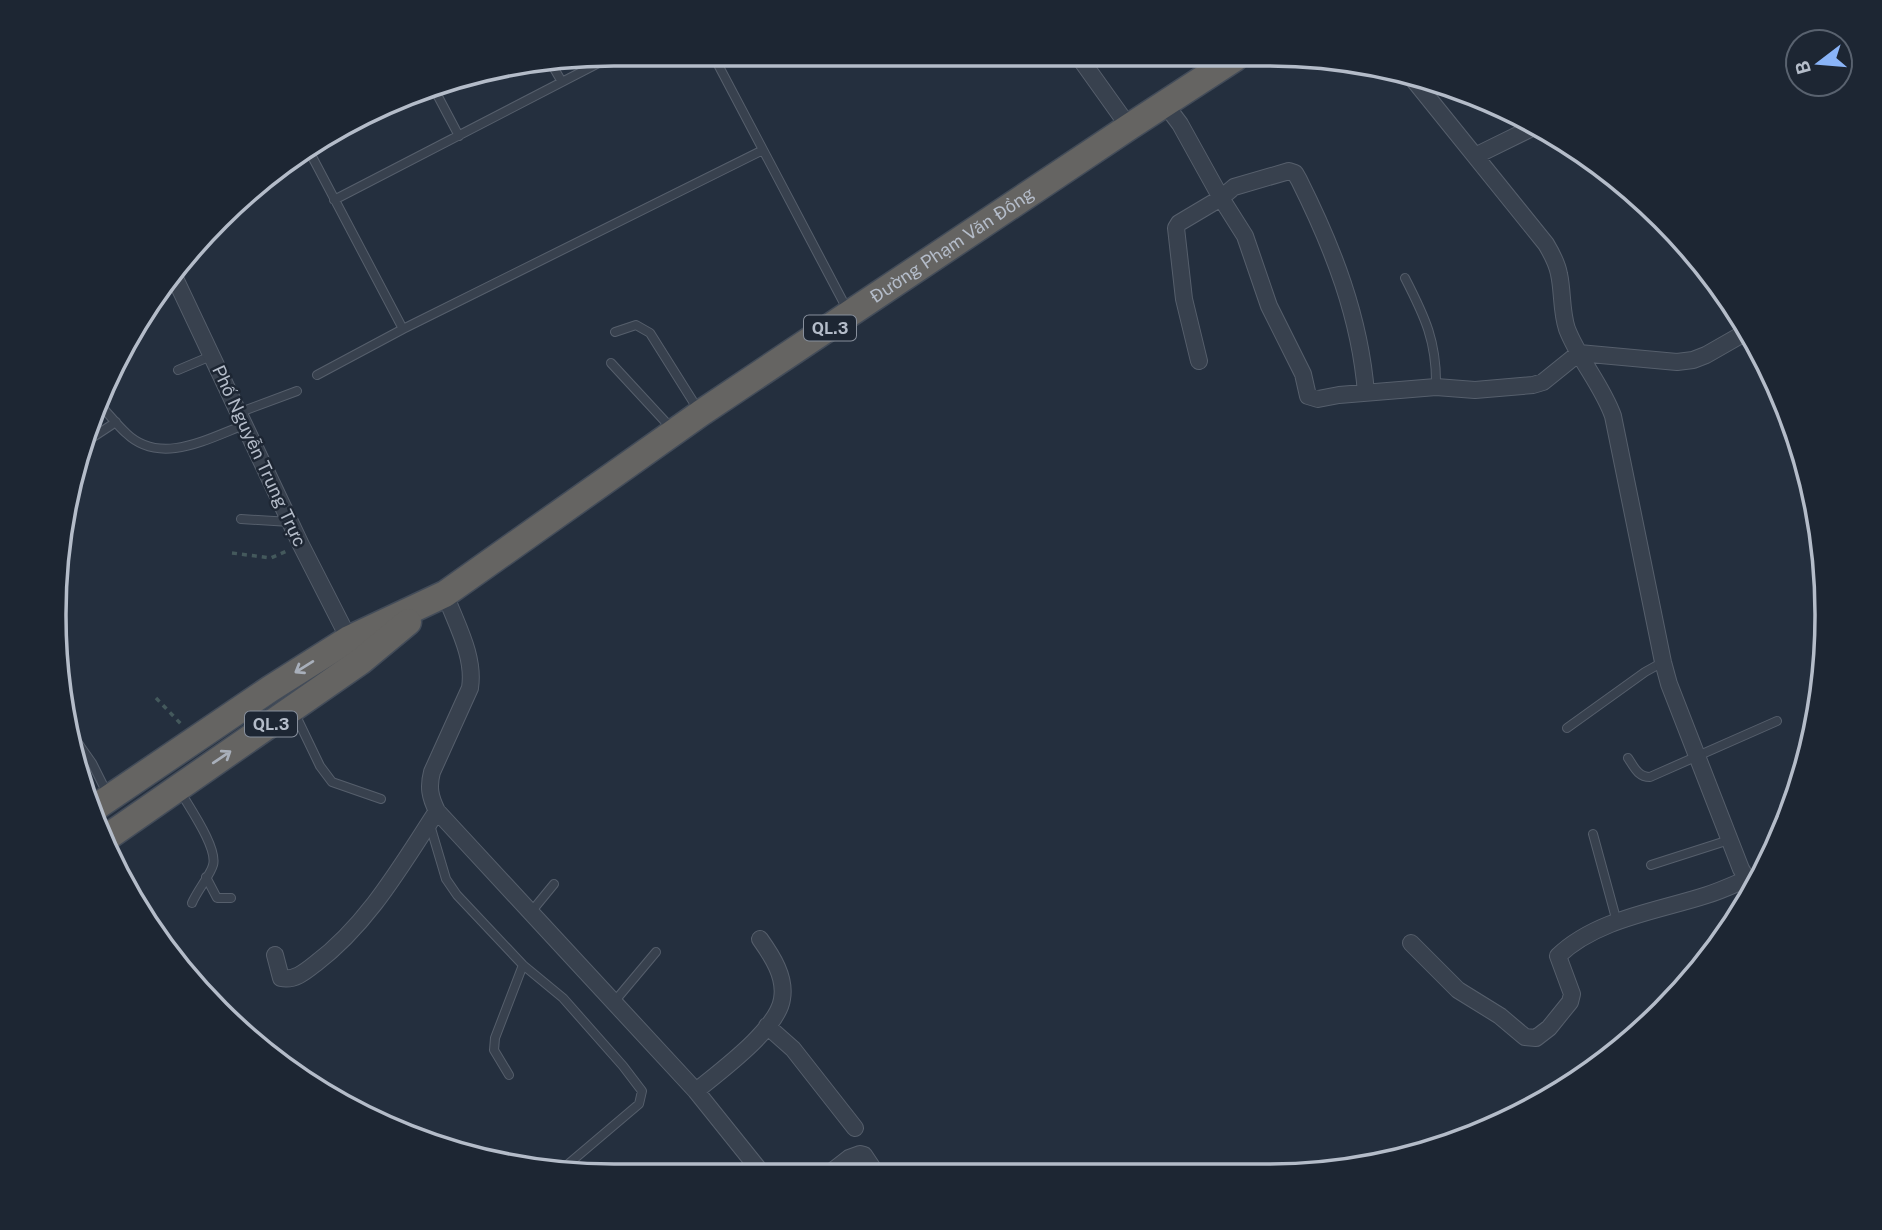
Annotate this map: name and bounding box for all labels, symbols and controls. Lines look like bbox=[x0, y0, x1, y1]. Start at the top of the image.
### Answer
north arrow bbox=[1784, 28, 1854, 98]
text: B bbox=[1790, 58, 1815, 77]
street label: Đường Phạm Văn Đồng bbox=[866, 182, 1038, 307]
road number: QL.3 bbox=[804, 316, 856, 340]
street label: Phố Nguyễn Trung Trực bbox=[208, 362, 311, 550]
one-way arrow bbox=[295, 661, 315, 675]
road number: QL.3 bbox=[245, 712, 297, 736]
one-way arrow bbox=[212, 750, 231, 764]

